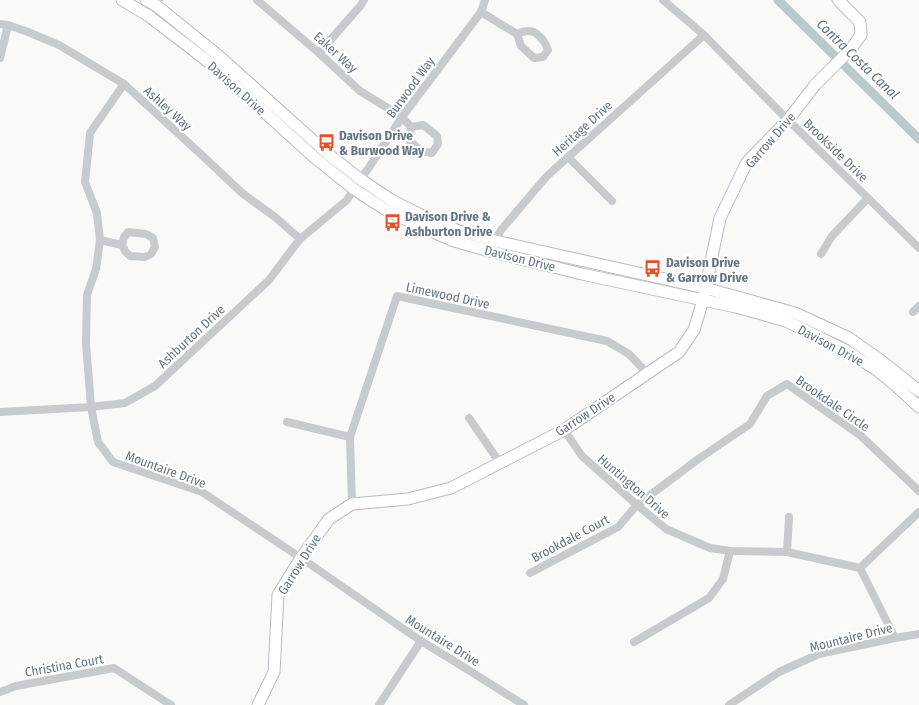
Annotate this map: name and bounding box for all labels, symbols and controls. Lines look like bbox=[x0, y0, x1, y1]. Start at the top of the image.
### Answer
water label: Contra Costa Canal bbox=[813, 16, 903, 103]
street label: Eaker Way bbox=[311, 29, 361, 76]
street label: Burwood Way bbox=[383, 54, 438, 121]
street label: Davison Drive bbox=[205, 59, 269, 118]
street label: Ashley Way bbox=[141, 83, 195, 134]
street label: Heritage Drive bbox=[549, 98, 615, 159]
street label: Garrow Drive bbox=[742, 110, 798, 171]
street label: Brookside Drive bbox=[800, 116, 871, 185]
place label: Davison Drive & Burwood Way bbox=[339, 128, 425, 158]
bus stop icon: Davison Drive & Burwood Way bbox=[316, 132, 336, 152]
place label: Davison Drive & Ashburton Drive bbox=[404, 209, 493, 239]
bus stop icon: Davison Drive & Ashburton Drive bbox=[382, 213, 402, 233]
street label: Davison Drive bbox=[483, 242, 557, 275]
place label: Davison Drive & Garrow Drive bbox=[666, 255, 748, 285]
bus stop icon: Davison Drive & Garrow Drive bbox=[643, 259, 663, 279]
street label: Limewood Drive bbox=[405, 279, 491, 312]
street label: Ashburton Drive bbox=[155, 302, 228, 371]
street label: Davison Drive bbox=[795, 322, 866, 369]
street label: Brookdale Circle bbox=[793, 372, 872, 434]
street label: Garrow Drive bbox=[552, 389, 618, 439]
street label: Mountaire Drive bbox=[123, 448, 208, 491]
street label: Huntington Drive bbox=[595, 451, 673, 522]
street label: Brookdale Court bbox=[529, 511, 612, 565]
street label: Garrow Drive bbox=[275, 531, 324, 597]
street label: Mountaire Drive bbox=[403, 612, 483, 669]
street label: Mountaire Drive bbox=[808, 620, 894, 655]
street label: Christina Court bbox=[24, 651, 105, 680]

